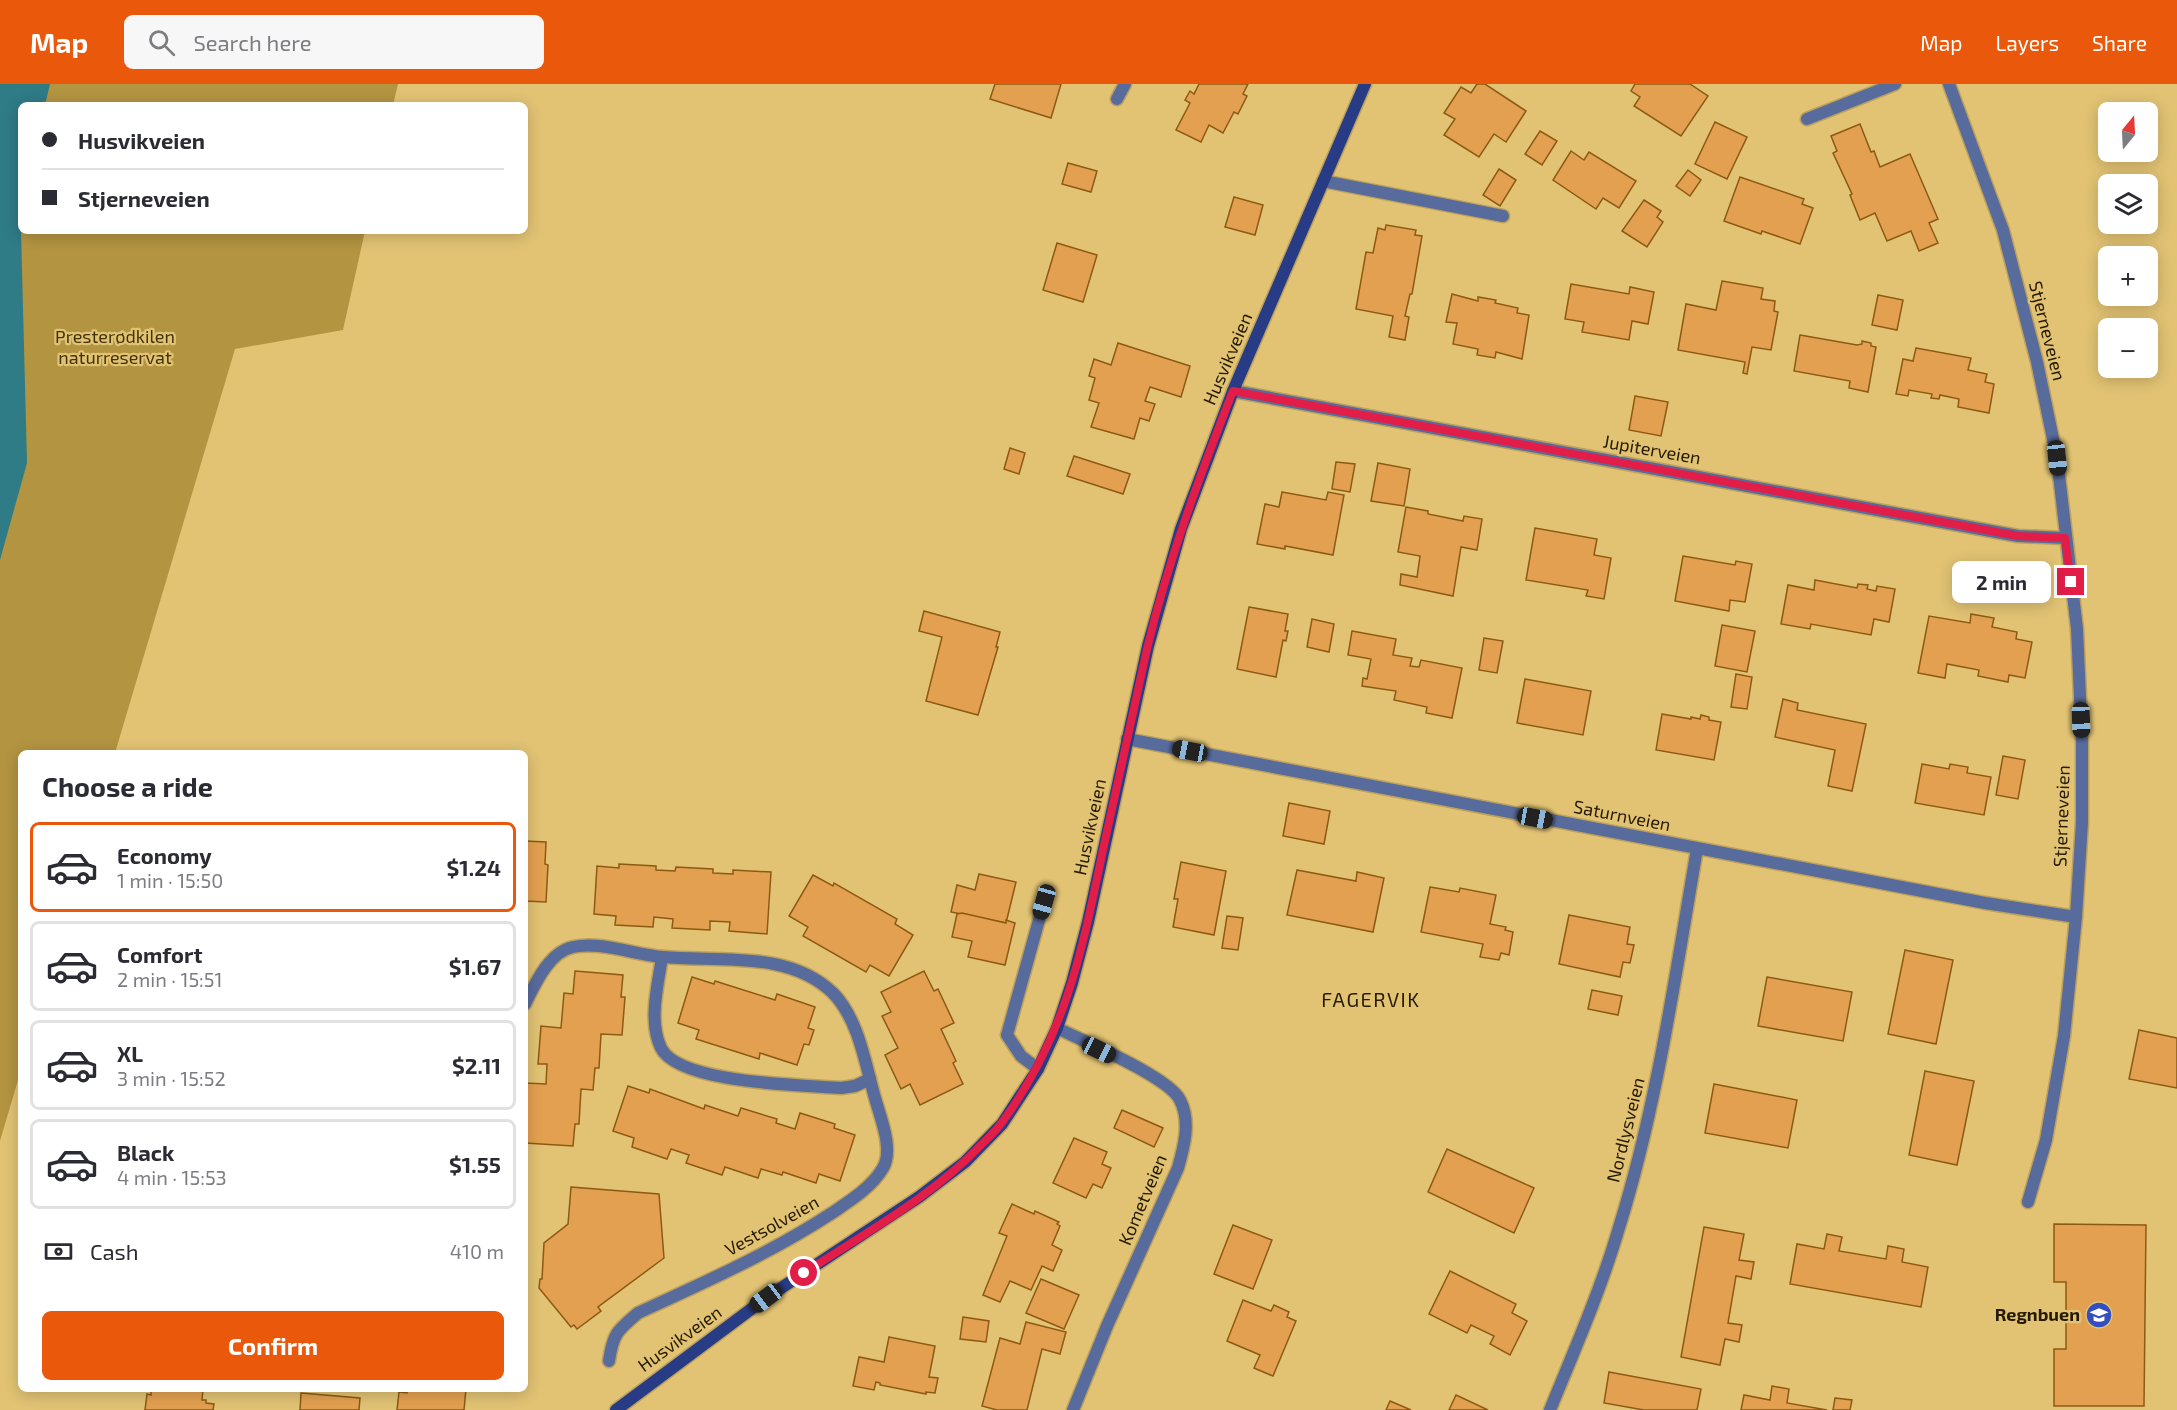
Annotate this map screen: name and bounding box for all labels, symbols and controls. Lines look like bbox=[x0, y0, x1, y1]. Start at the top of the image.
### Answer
search box bbox=[124, 15, 544, 69]
text: Map bbox=[30, 25, 88, 59]
icon: search bbox=[145, 26, 178, 59]
text: Search here bbox=[193, 29, 312, 55]
text: Map bbox=[1920, 30, 1962, 55]
text: Layers bbox=[1995, 30, 2059, 55]
text: Share bbox=[2092, 30, 2147, 55]
north arrow bbox=[2098, 102, 2158, 162]
map controls bbox=[2098, 102, 2158, 378]
text: Husvikveien bbox=[78, 127, 205, 153]
button: layers bbox=[2098, 174, 2158, 234]
text: Stjerneveien bbox=[78, 185, 210, 211]
button: + bbox=[2098, 246, 2158, 306]
street label: Stjerneveien bbox=[2025, 279, 2071, 383]
street label: Husvikveien bbox=[1198, 309, 1256, 408]
button: − bbox=[2098, 318, 2158, 378]
park label: Presterødkilen naturreservat bbox=[55, 325, 175, 368]
street label: Jupiterveien bbox=[1602, 430, 1703, 468]
car bbox=[2046, 439, 2068, 477]
callout: 2 min bbox=[1951, 561, 2050, 603]
route end bbox=[2057, 568, 2084, 595]
text: 2 min bbox=[1976, 570, 2027, 594]
car bbox=[2071, 702, 2091, 738]
car bbox=[1171, 739, 1209, 763]
street label: Stjerneveien bbox=[2048, 765, 2074, 867]
text: Choose a ride bbox=[42, 770, 213, 802]
street label: Husvikveien bbox=[1068, 776, 1110, 877]
street label: Saturnveien bbox=[1572, 795, 1673, 835]
car bbox=[1516, 806, 1554, 830]
icon: car bbox=[45, 840, 99, 894]
text: Economy bbox=[117, 842, 212, 868]
text: $1.24 bbox=[447, 854, 501, 880]
text: 1 min · 15:50 bbox=[117, 868, 223, 892]
car bbox=[1030, 882, 1058, 922]
icon: car bbox=[45, 939, 99, 993]
text: Comfort bbox=[117, 941, 202, 967]
text: $1.67 bbox=[449, 953, 501, 979]
text: 2 min · 15:51 bbox=[117, 967, 223, 991]
district label: FAGERVIK bbox=[1321, 987, 1421, 1011]
car bbox=[1079, 1034, 1119, 1066]
icon: car bbox=[45, 1038, 99, 1092]
text: XL bbox=[117, 1040, 143, 1066]
text: $2.11 bbox=[452, 1052, 501, 1078]
text: 3 min · 15:52 bbox=[117, 1066, 226, 1090]
street label: Nordlysveien bbox=[1601, 1075, 1649, 1185]
icon: car bbox=[45, 1137, 99, 1191]
text: Black bbox=[117, 1139, 174, 1165]
text: $1.55 bbox=[449, 1151, 501, 1177]
street label: Kometveien bbox=[1113, 1151, 1171, 1248]
text: 4 min · 15:53 bbox=[117, 1165, 227, 1189]
street label: Vestsolveien bbox=[721, 1190, 822, 1260]
icon: cash bbox=[42, 1235, 75, 1268]
text: Cash bbox=[90, 1238, 139, 1264]
text: 410 m bbox=[450, 1239, 504, 1263]
route start bbox=[790, 1259, 817, 1286]
car bbox=[746, 1280, 786, 1316]
street label: Husvikveien bbox=[633, 1300, 726, 1376]
school or university icon: Regnbuen bbox=[2084, 1300, 2114, 1330]
place label: Regnbuen bbox=[1995, 1303, 2080, 1325]
button: Confirm bbox=[42, 1311, 504, 1380]

